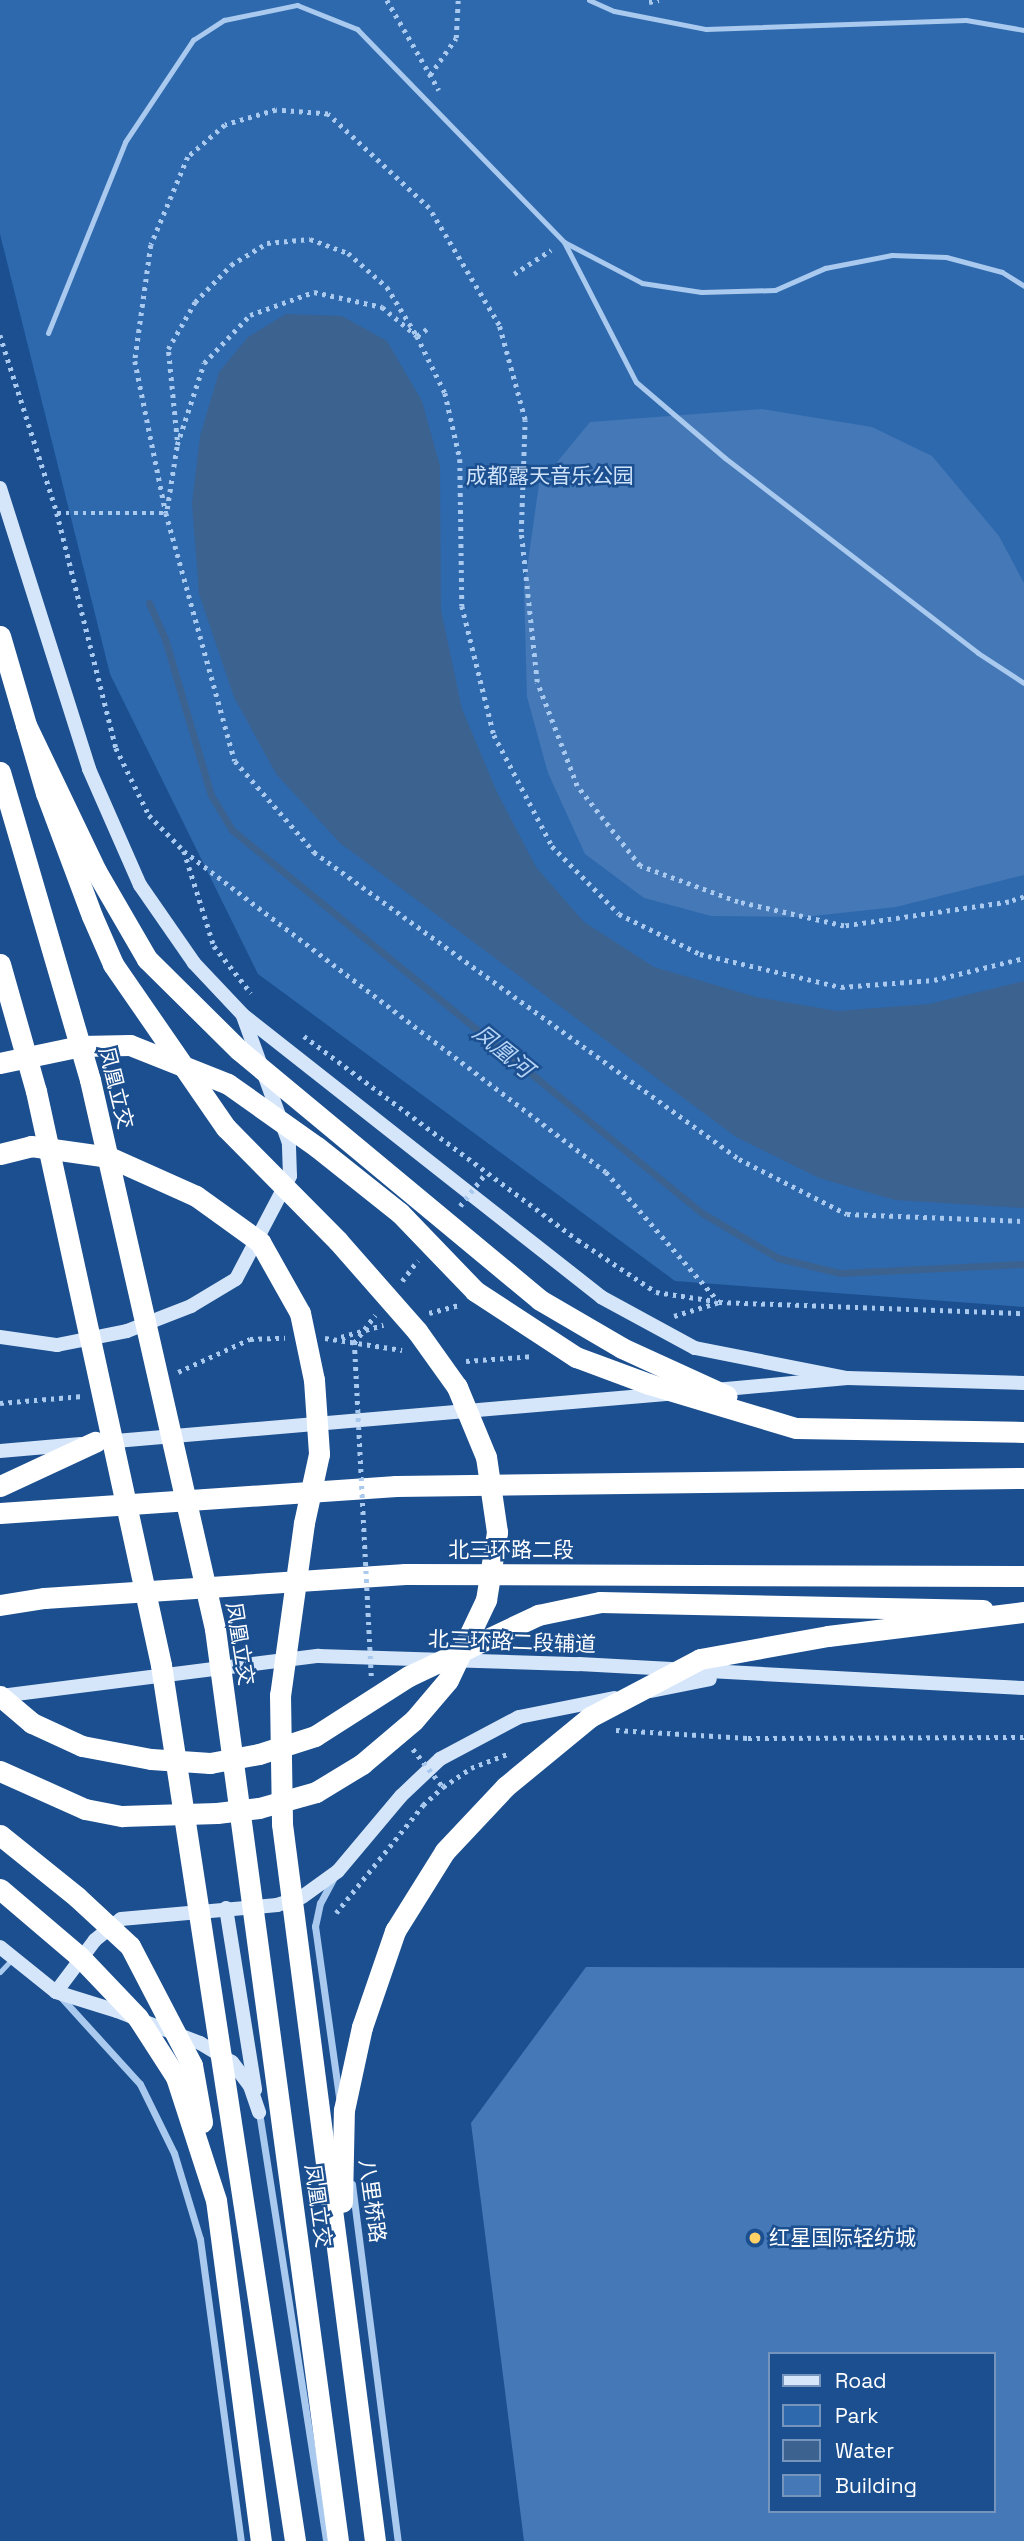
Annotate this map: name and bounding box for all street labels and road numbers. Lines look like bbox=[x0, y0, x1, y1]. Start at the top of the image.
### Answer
street label: 凤凰立交 bbox=[94, 1044, 138, 1132]
street label: 北三环路二段 bbox=[448, 1537, 574, 1563]
street label: 凤凰立交 bbox=[221, 1601, 259, 1687]
street label: 北三环路二段辅道 bbox=[428, 1626, 596, 1658]
street label: 八里桥路 bbox=[354, 2158, 390, 2244]
street label: 凤凰立交 bbox=[300, 2163, 336, 2249]

